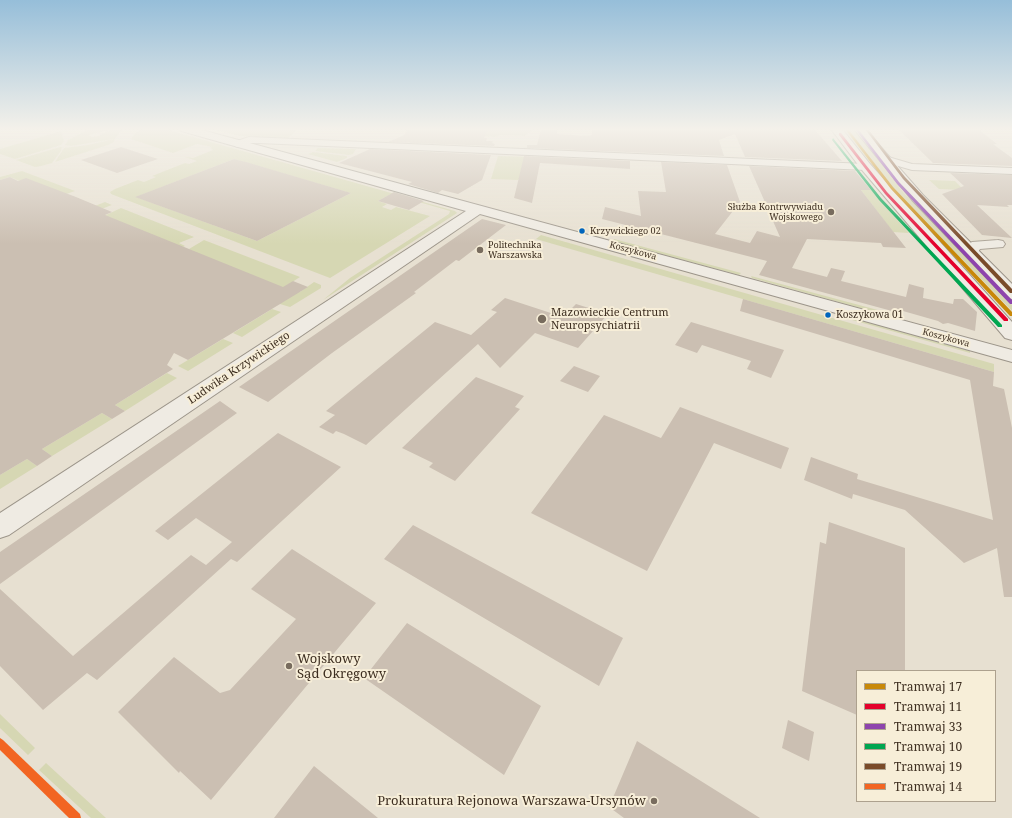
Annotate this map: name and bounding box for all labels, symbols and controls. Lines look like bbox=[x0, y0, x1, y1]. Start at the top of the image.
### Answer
place label: Służba Kontrwywiadu Wojskowego bbox=[728, 202, 823, 223]
marker: Służba Kontrwywiadu Wojskowego bbox=[826, 207, 836, 217]
marker: Krzywickiego 02 bbox=[577, 226, 587, 236]
place label: Krzywickiego 02 bbox=[590, 226, 661, 236]
place label: Politechnika Warszawska bbox=[488, 240, 542, 261]
street label: Koszykowa bbox=[608, 240, 658, 262]
marker: Politechnika Warszawska bbox=[475, 245, 485, 255]
place label: Mazowieckie Centrum Neuropsychiatrii bbox=[551, 306, 669, 332]
place label: Koszykowa 01 bbox=[836, 309, 903, 321]
marker: Koszykowa 01 bbox=[823, 310, 833, 320]
marker: Mazowieckie Centrum Neuropsychiatrii bbox=[536, 313, 548, 325]
street label: Koszykowa bbox=[921, 327, 971, 349]
street label: Ludwika Krzywickiego bbox=[185, 329, 293, 407]
place label: Wojskowy Sąd Okręgowy bbox=[297, 651, 386, 682]
marker: Wojskowy Sąd Okręgowy bbox=[284, 661, 294, 671]
legend bbox=[856, 670, 996, 802]
text: Tramwaj 17 bbox=[894, 678, 962, 695]
text: Tramwaj 11 bbox=[894, 698, 962, 715]
text: Tramwaj 33 bbox=[894, 718, 962, 735]
text: Tramwaj 10 bbox=[894, 738, 962, 755]
text: Tramwaj 19 bbox=[894, 758, 962, 775]
text: Tramwaj 14 bbox=[894, 778, 962, 795]
place label: Prokuratura Rejonowa Warszawa-Ursynów bbox=[377, 793, 646, 809]
marker: Prokuratura Rejonowa Warszawa-Ursynów bbox=[649, 796, 659, 806]

